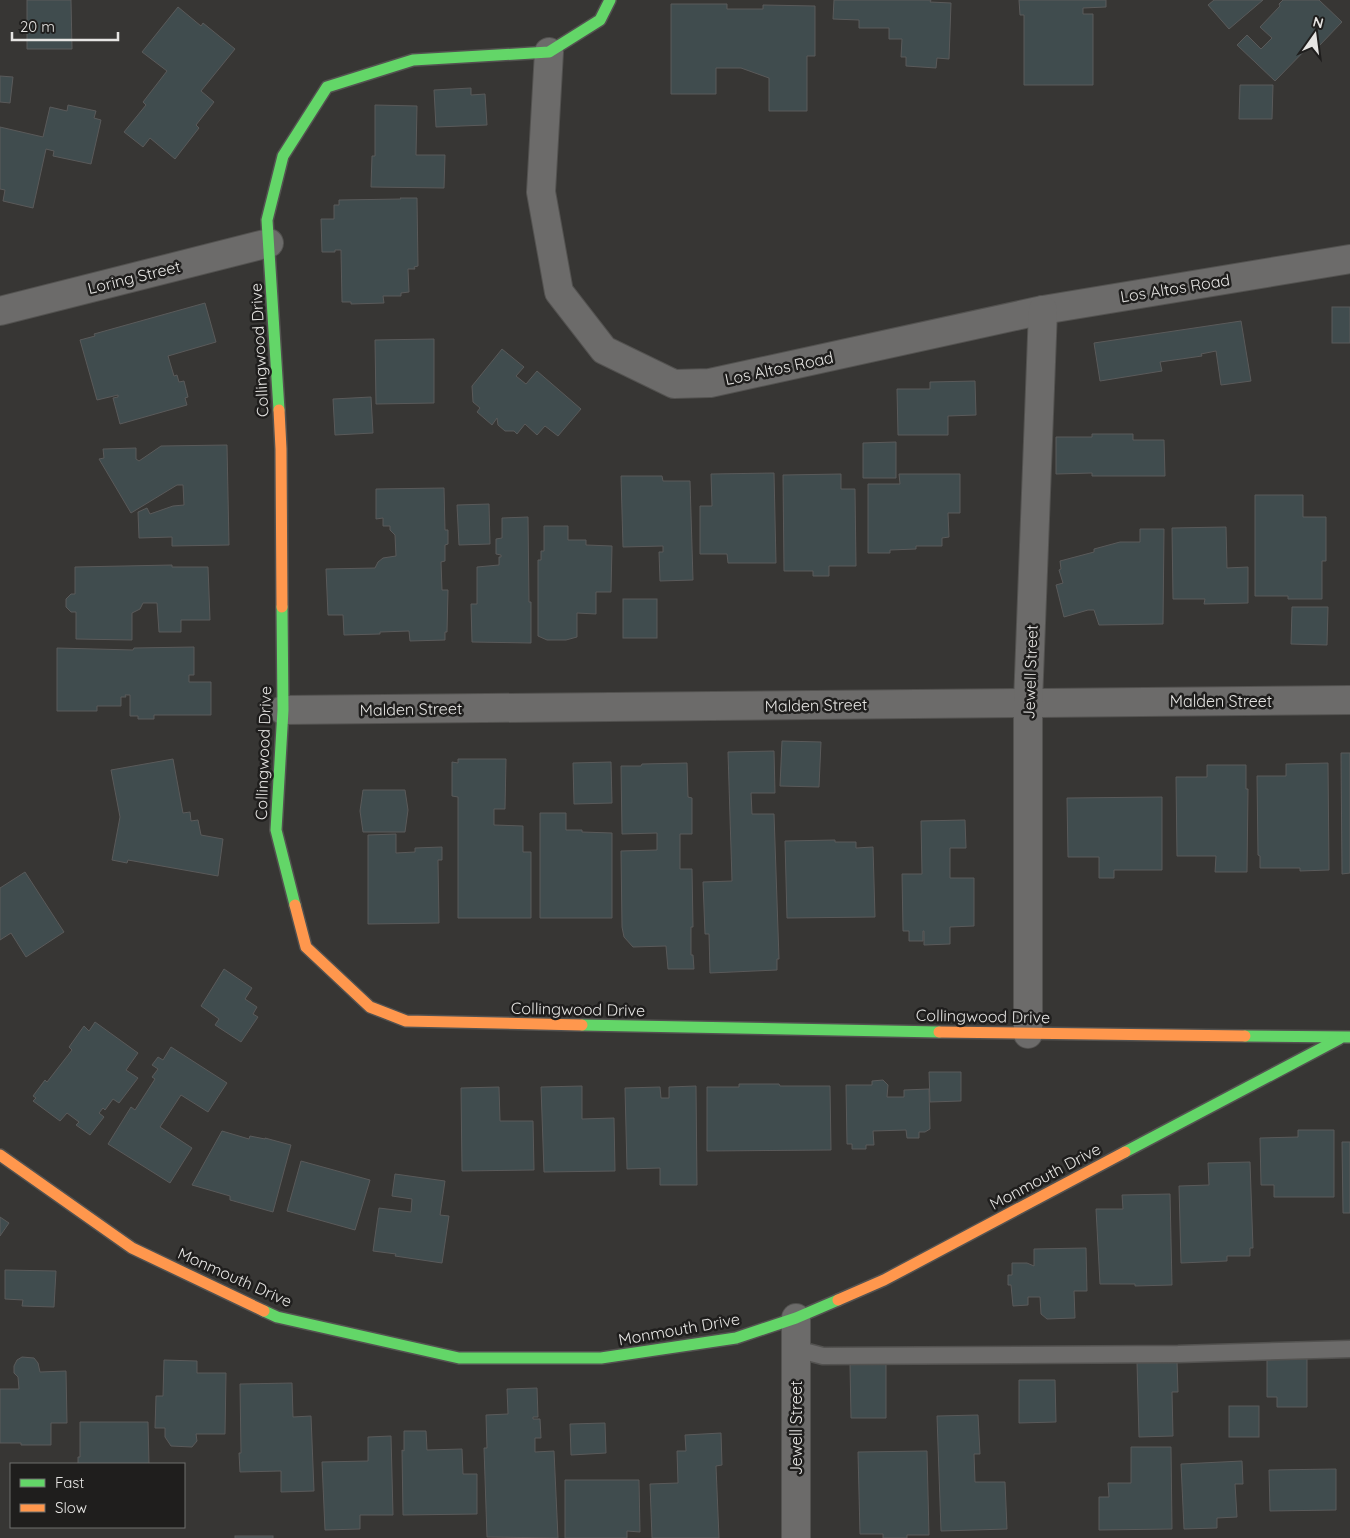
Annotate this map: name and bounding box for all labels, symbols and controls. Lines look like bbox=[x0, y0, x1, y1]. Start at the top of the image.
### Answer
scale bar bbox=[12, 10, 119, 42]
north arrow bbox=[1290, 10, 1340, 60]
text: N bbox=[1311, 12, 1325, 32]
text: 20 m bbox=[20, 17, 55, 36]
street label: Loring Street bbox=[85, 256, 183, 298]
street label: Los Altos Road bbox=[1119, 269, 1231, 307]
street label: Collingwood Drive bbox=[246, 283, 272, 417]
street label: Los Altos Road bbox=[723, 347, 835, 389]
street label: Jewell Street bbox=[1018, 624, 1042, 720]
street label: Collingwood Drive bbox=[251, 686, 275, 820]
street label: Malden Street bbox=[1170, 691, 1272, 711]
street label: Malden Street bbox=[765, 694, 867, 716]
street label: Malden Street bbox=[360, 698, 462, 720]
street label: Collingwood Drive bbox=[511, 998, 645, 1020]
street label: Collingwood Drive bbox=[916, 1005, 1050, 1027]
street label: Monmouth Drive bbox=[986, 1138, 1104, 1214]
street label: Monmouth Drive bbox=[175, 1243, 295, 1311]
street label: Monmouth Drive bbox=[617, 1308, 741, 1350]
street label: Jewell Street bbox=[786, 1381, 806, 1475]
legend bbox=[10, 1463, 185, 1528]
text: Fast bbox=[55, 1473, 84, 1492]
text: Slow bbox=[55, 1498, 87, 1517]

